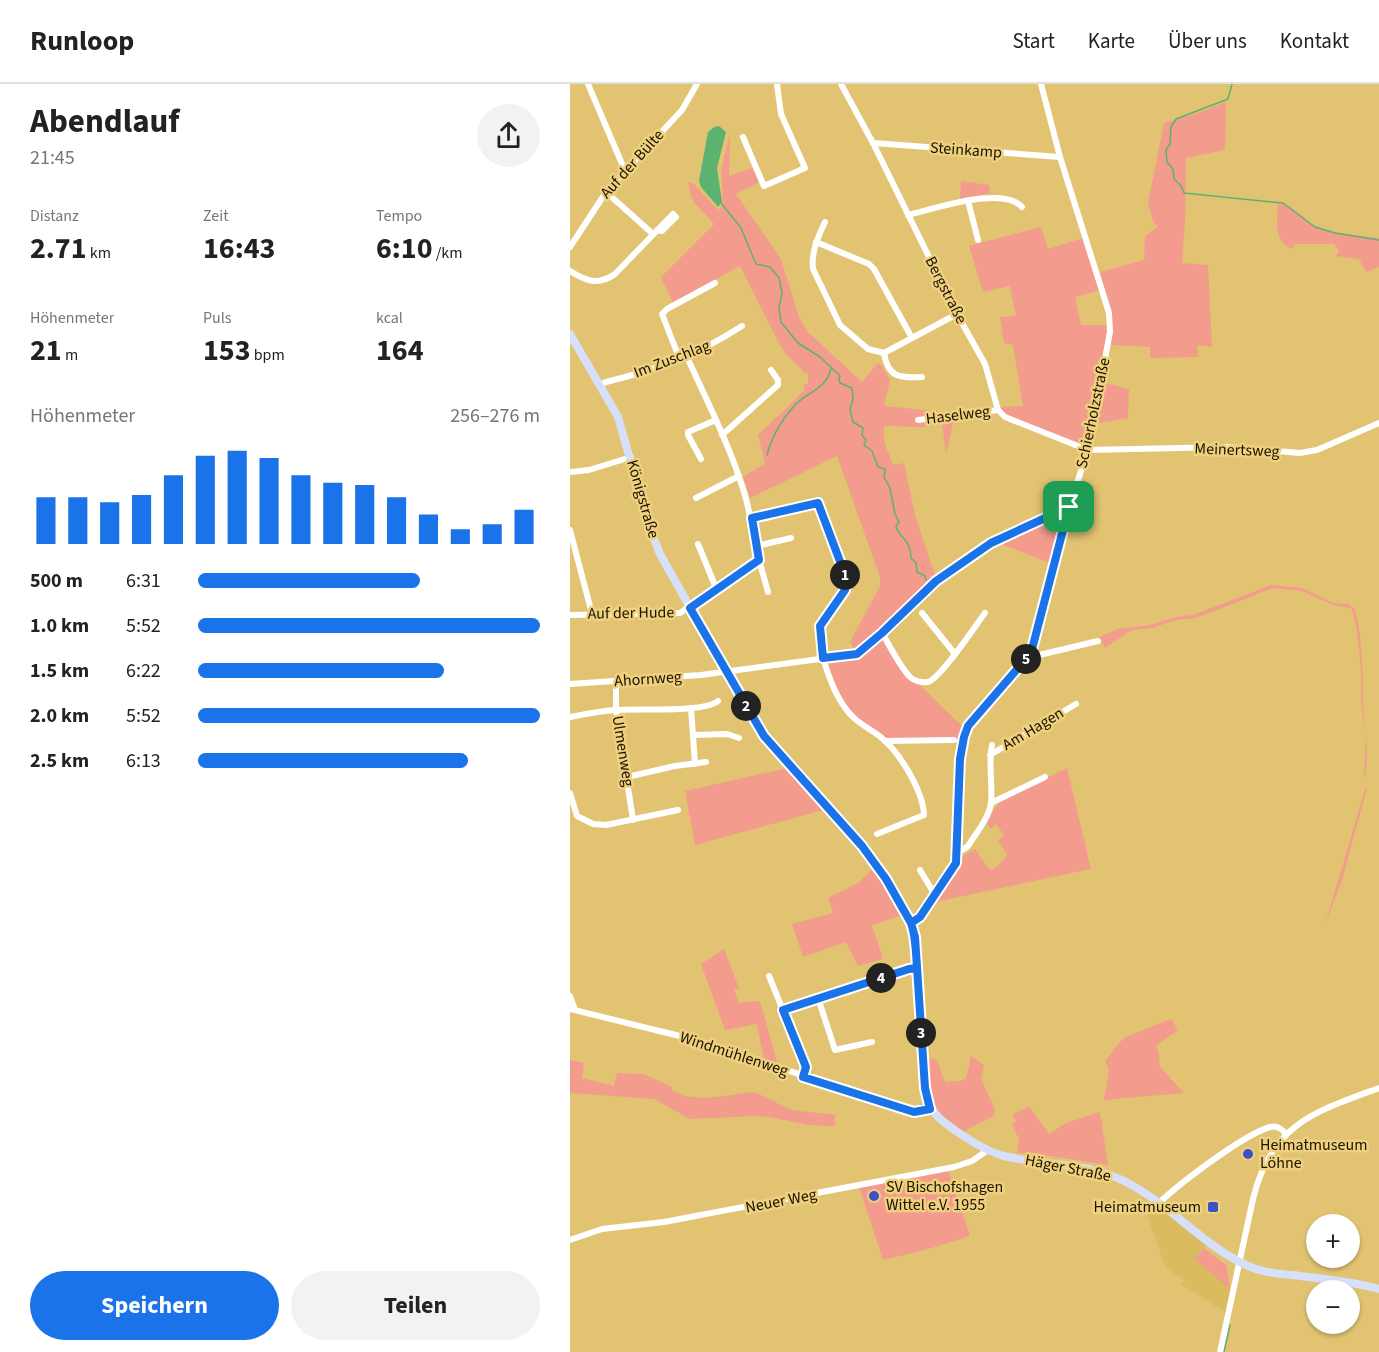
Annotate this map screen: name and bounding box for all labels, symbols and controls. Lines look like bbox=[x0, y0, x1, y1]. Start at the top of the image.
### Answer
text: Runloop bbox=[30, 21, 134, 61]
text: Start bbox=[1012, 26, 1055, 56]
text: Karte bbox=[1088, 26, 1135, 56]
text: Über uns bbox=[1168, 26, 1247, 56]
text: Kontakt bbox=[1280, 26, 1349, 56]
text: Abendlauf bbox=[30, 98, 180, 145]
button: share bbox=[477, 104, 540, 167]
street label: Auf der Bülte bbox=[595, 125, 669, 203]
street label: Steinkamp bbox=[929, 137, 1003, 163]
text: 21:45 bbox=[30, 144, 75, 172]
text: Distanz bbox=[30, 205, 79, 227]
text: Zeit bbox=[203, 205, 229, 227]
text: Tempo bbox=[376, 205, 422, 227]
text: 2.71 bbox=[30, 227, 87, 270]
text: 16:43 bbox=[203, 227, 275, 270]
text: 6:10 bbox=[376, 227, 433, 270]
text: km bbox=[87, 242, 111, 264]
text: /km bbox=[433, 242, 463, 264]
street label: Bergstraße bbox=[920, 252, 972, 328]
text: Höhenmeter bbox=[30, 307, 114, 329]
text: Puls bbox=[203, 307, 232, 329]
text: kcal bbox=[376, 307, 403, 329]
text: 21 bbox=[30, 329, 62, 372]
text: 153 bbox=[203, 329, 251, 372]
text: 164 bbox=[376, 329, 424, 372]
street label: Im Zuschlag bbox=[630, 334, 714, 384]
text: m bbox=[62, 344, 78, 366]
text: bpm bbox=[251, 344, 285, 366]
street label: Schierholzstraße bbox=[1071, 356, 1115, 470]
street label: Haselweg bbox=[925, 400, 991, 430]
text: Höhenmeter bbox=[30, 402, 135, 430]
text: 256–276 m bbox=[450, 402, 540, 430]
street label: Meinertsweg bbox=[1194, 438, 1280, 462]
street label: Königstraße bbox=[621, 457, 665, 541]
pin bbox=[1043, 481, 1094, 532]
icon: arrive bbox=[1052, 490, 1085, 523]
pin: 1 bbox=[830, 560, 860, 590]
text: 1 bbox=[841, 564, 849, 586]
text: 500 m bbox=[30, 567, 83, 595]
text: 6:31 bbox=[126, 567, 161, 595]
street label: Auf der Hude bbox=[587, 601, 675, 625]
text: 1.0 km bbox=[30, 612, 89, 640]
text: 5:52 bbox=[126, 612, 161, 640]
pin: 5 bbox=[1011, 644, 1041, 674]
text: 5 bbox=[1022, 648, 1030, 670]
text: 1.5 km bbox=[30, 657, 89, 685]
text: 6:22 bbox=[126, 657, 161, 685]
street label: Ahornweg bbox=[613, 666, 683, 692]
pin: 2 bbox=[731, 691, 761, 721]
text: 2 bbox=[742, 695, 750, 717]
text: 2.0 km bbox=[30, 702, 89, 730]
text: 5:52 bbox=[126, 702, 161, 730]
street label: Am Hagen bbox=[998, 702, 1068, 756]
street label: Ulmenweg bbox=[607, 714, 639, 788]
text: 2.5 km bbox=[30, 747, 89, 775]
text: 6:13 bbox=[126, 747, 161, 775]
pin: 4 bbox=[866, 963, 896, 993]
text: 4 bbox=[877, 967, 885, 989]
pin: 3 bbox=[906, 1018, 936, 1048]
text: 3 bbox=[917, 1022, 925, 1044]
street label: Windmühlenweg bbox=[677, 1026, 791, 1082]
place label: Heimatmuseum Löhne bbox=[1260, 1134, 1367, 1174]
marker: Heimatmuseum Löhne bbox=[1241, 1147, 1255, 1161]
street label: Häger Straße bbox=[1023, 1149, 1113, 1187]
place label: SV Bischofshagen Wittel e.V. 1955 bbox=[886, 1176, 1003, 1216]
street label: Neuer Weg bbox=[744, 1183, 818, 1219]
marker: SV Bischofshagen Wittel e.V. 1955 bbox=[867, 1189, 881, 1203]
place label: Heimatmuseum bbox=[1094, 1196, 1201, 1218]
marker: Heimatmuseum bbox=[1206, 1200, 1220, 1214]
map controls bbox=[1306, 1214, 1360, 1334]
button: + bbox=[1306, 1214, 1360, 1268]
button: Speichern bbox=[30, 1271, 279, 1340]
button: Teilen bbox=[291, 1271, 540, 1340]
button: − bbox=[1306, 1280, 1360, 1334]

